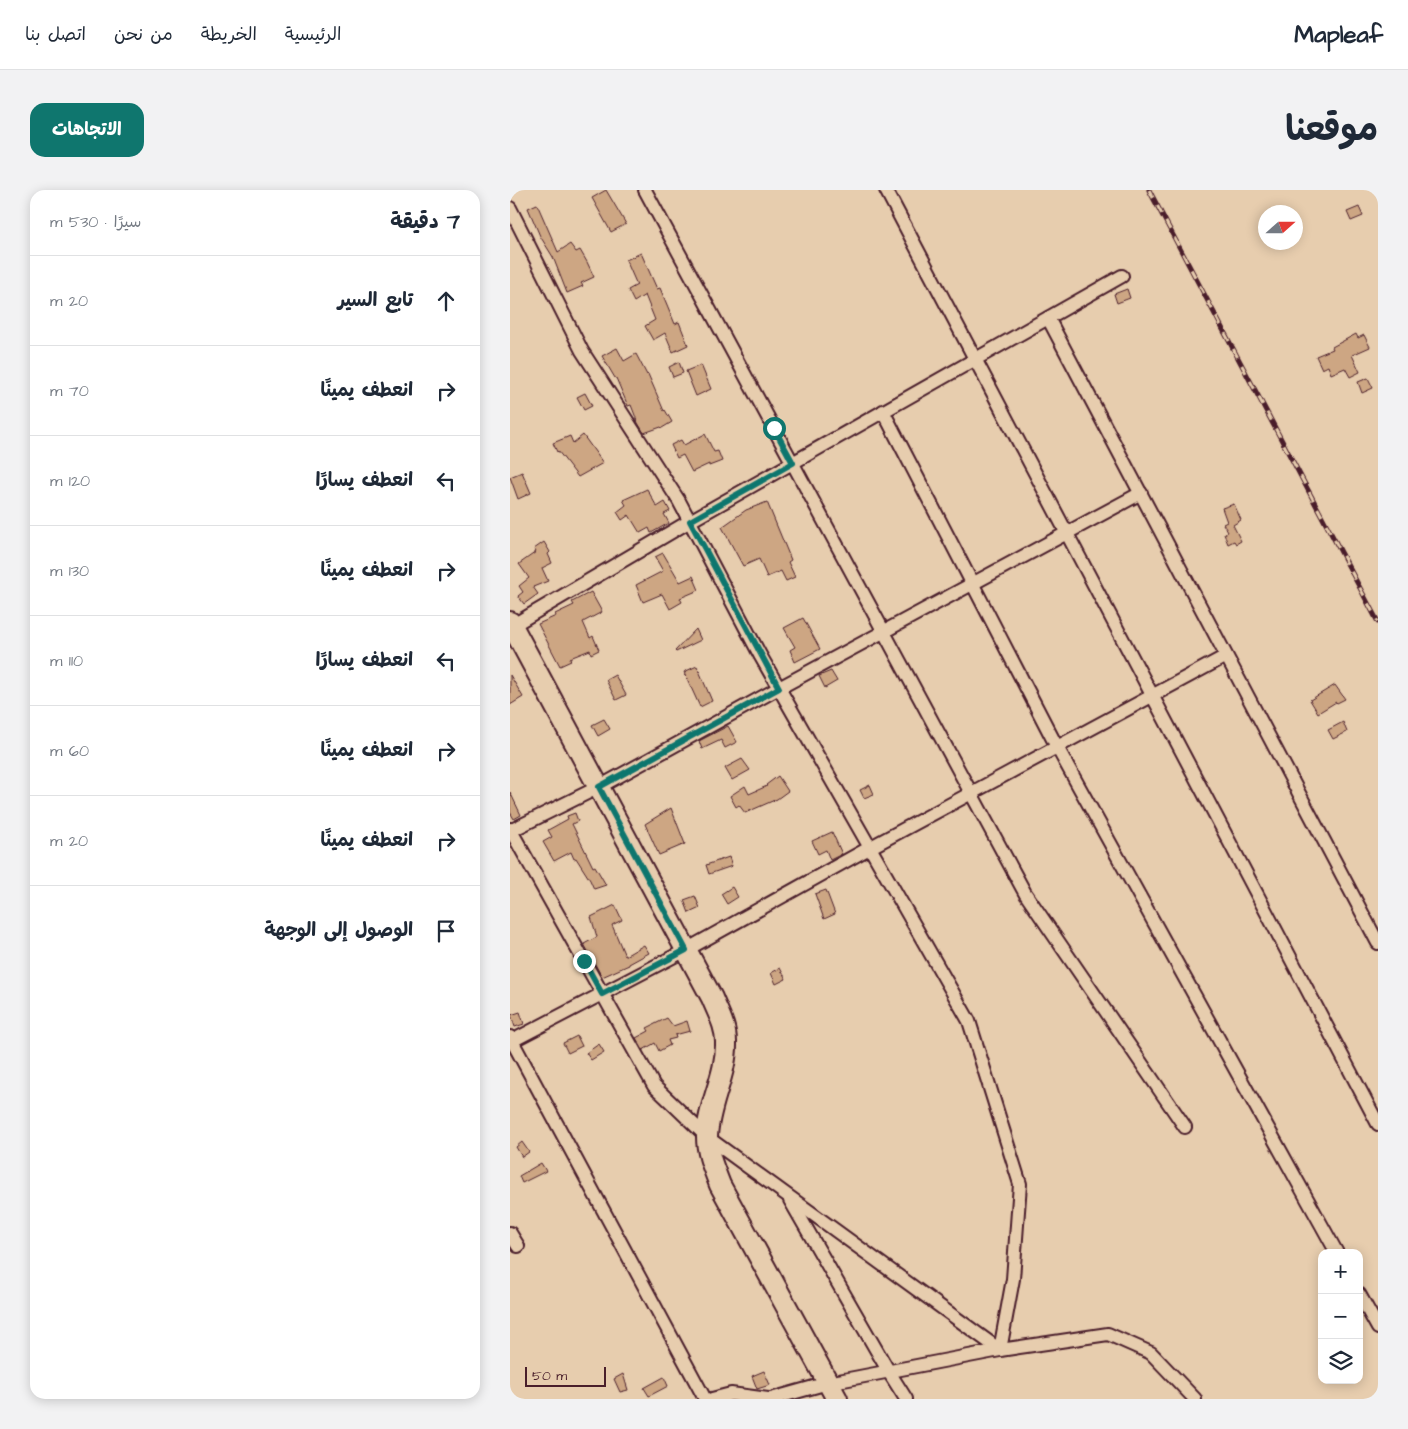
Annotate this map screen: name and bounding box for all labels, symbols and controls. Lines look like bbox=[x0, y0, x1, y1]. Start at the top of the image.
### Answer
text: Mapleaf bbox=[1294, 18, 1383, 52]
text: اتصل بنا bbox=[25, 22, 86, 47]
text: من نحن bbox=[114, 22, 173, 47]
text: الخريطة bbox=[201, 22, 257, 47]
text: الرئيسية bbox=[285, 22, 341, 47]
button: الاتجاهات bbox=[30, 103, 144, 157]
text: موقعنا bbox=[1285, 105, 1378, 154]
north arrow bbox=[1258, 205, 1303, 250]
text: 7 دقيقة bbox=[390, 207, 460, 236]
text: سيرًا · 530 m bbox=[50, 211, 141, 233]
text: تابع السير bbox=[338, 287, 413, 314]
icon: ahead bbox=[432, 287, 460, 315]
text: 20 m bbox=[50, 290, 88, 312]
text: انعطف يمينًا bbox=[321, 377, 413, 404]
icon: right bbox=[432, 377, 460, 405]
text: 70 m bbox=[50, 380, 89, 402]
route start bbox=[763, 417, 786, 440]
text: انعطف يسارًا bbox=[316, 467, 413, 494]
icon: left bbox=[432, 467, 460, 495]
text: 120 m bbox=[50, 470, 90, 492]
text: انعطف يمينًا bbox=[321, 557, 413, 584]
icon: right bbox=[432, 557, 460, 585]
text: 130 m bbox=[50, 560, 89, 582]
text: انعطف يسارًا bbox=[316, 647, 413, 674]
icon: left bbox=[432, 647, 460, 675]
text: 110 m bbox=[50, 650, 83, 672]
text: انعطف يمينًا bbox=[321, 737, 413, 764]
icon: right bbox=[432, 737, 460, 765]
text: 60 m bbox=[50, 740, 89, 762]
text: انعطف يمينًا bbox=[321, 827, 413, 854]
icon: right bbox=[432, 827, 460, 855]
text: 20 m bbox=[50, 830, 88, 852]
text: الوصول إلى الوجهة bbox=[264, 917, 413, 944]
icon: arrive bbox=[432, 917, 460, 945]
route end bbox=[573, 950, 596, 973]
map controls bbox=[1318, 1249, 1363, 1384]
button: + bbox=[1318, 1249, 1363, 1294]
button: − bbox=[1318, 1294, 1363, 1339]
button: layers bbox=[1318, 1339, 1363, 1384]
scale bar bbox=[525, 1364, 606, 1387]
text: 50 m bbox=[532, 1366, 567, 1386]

